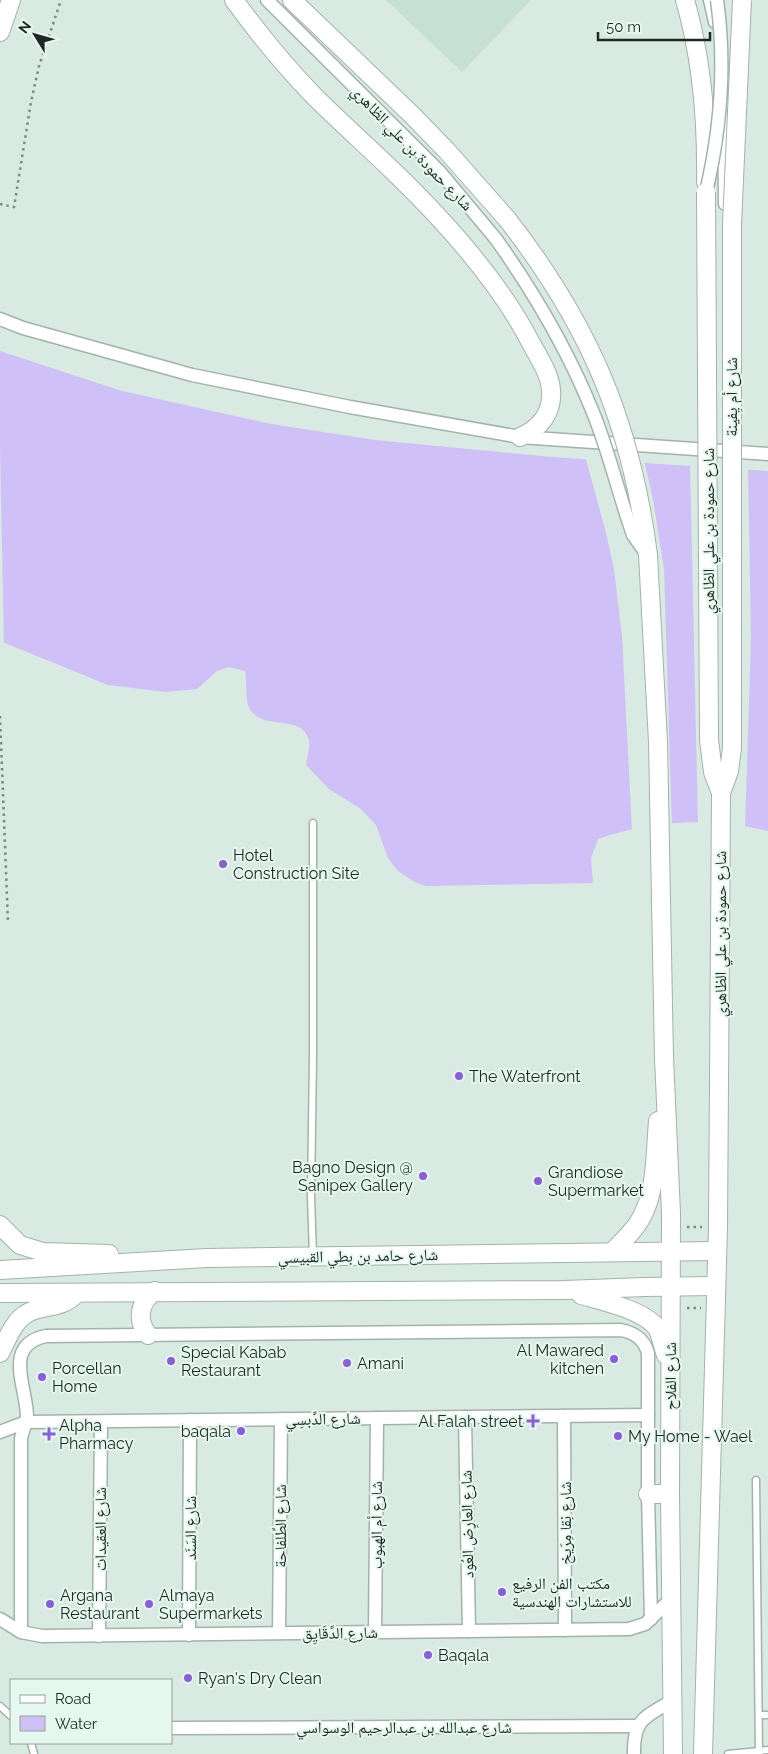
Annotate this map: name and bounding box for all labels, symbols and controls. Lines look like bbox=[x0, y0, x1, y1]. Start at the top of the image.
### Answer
north arrow bbox=[10, 10, 60, 60]
scale bar bbox=[598, 10, 710, 42]
text: N bbox=[15, 18, 34, 36]
text: 50 m bbox=[606, 18, 641, 36]
street label: شارع حمودة بن علي الظاهري bbox=[345, 81, 477, 217]
street label: شارع أم يِفينة bbox=[722, 357, 743, 437]
street label: شارع حمودة بن علي الظاهري bbox=[699, 448, 721, 614]
place label: Hotel Construction Site bbox=[233, 846, 359, 883]
street label: شارع حمودة بن علي الظاهري bbox=[711, 851, 733, 1017]
marker: Hotel Construction Site bbox=[217, 858, 229, 870]
place label: The Waterfront bbox=[469, 1067, 581, 1086]
marker: The Waterfront bbox=[453, 1070, 465, 1082]
place label: Bagno Design @ Sanipex Gallery bbox=[292, 1158, 413, 1195]
place label: Grandiose Supermarket bbox=[548, 1163, 645, 1200]
marker: Bagno Design @ Sanipex Gallery bbox=[417, 1170, 429, 1182]
marker: Grandiose Supermarket bbox=[532, 1175, 544, 1187]
street label: شارع حامد بن بطي القبيسي bbox=[278, 1245, 438, 1270]
place label: Al Mawared kitchen bbox=[517, 1341, 604, 1378]
street label: شارع الفلاح bbox=[661, 1342, 681, 1410]
place label: Special Kabab Restaurant bbox=[181, 1343, 287, 1380]
marker: Al Mawared kitchen bbox=[608, 1353, 620, 1365]
place label: Amani bbox=[357, 1354, 404, 1373]
marker: Special Kabab Restaurant bbox=[165, 1355, 177, 1367]
marker: Amani bbox=[341, 1357, 353, 1369]
place label: Porcellan Home bbox=[52, 1359, 122, 1396]
marker: Porcellan Home bbox=[36, 1371, 48, 1383]
street label: شارع الدِّبسِي bbox=[285, 1409, 361, 1432]
place label: Al Falah street bbox=[418, 1412, 524, 1431]
marker: Al Falah street bbox=[527, 1415, 539, 1427]
place label: Alpha Pharmacy bbox=[59, 1416, 134, 1453]
place label: baqala bbox=[181, 1422, 231, 1441]
marker: baqala bbox=[235, 1425, 247, 1437]
place label: My Home - Wael bbox=[628, 1427, 753, 1446]
marker: Alpha Pharmacy bbox=[43, 1428, 55, 1440]
marker: My Home - Wael bbox=[612, 1430, 624, 1442]
street label: شارع العارِض العُود bbox=[457, 1470, 480, 1578]
street label: شارع أم الهبوب bbox=[367, 1481, 387, 1569]
street label: شارع نِقا مِرَيخ bbox=[556, 1481, 576, 1565]
street label: شارع الطِّلفاحة bbox=[271, 1484, 291, 1568]
street label: شارع العقيدات bbox=[91, 1487, 111, 1571]
street label: شارع السَنَد bbox=[181, 1496, 201, 1560]
place label: مكتب الفن الرفيع للاستشارات الهندسية bbox=[512, 1574, 632, 1611]
place label: Argana Restaurant bbox=[60, 1586, 140, 1623]
place label: Almaya Supermarkets bbox=[159, 1586, 263, 1623]
marker: مكتب الفن الرفيع للاستشارات الهندسية bbox=[496, 1586, 508, 1598]
marker: Argana Restaurant bbox=[44, 1598, 56, 1610]
marker: Almaya Supermarkets bbox=[143, 1598, 155, 1610]
street label: شارع الدَّقَايِق bbox=[302, 1623, 378, 1645]
place label: Baqala bbox=[438, 1646, 489, 1665]
marker: Baqala bbox=[422, 1649, 434, 1661]
place label: Ryan's Dry Clean bbox=[198, 1669, 322, 1688]
marker: Ryan's Dry Clean bbox=[182, 1672, 194, 1684]
legend bbox=[10, 1679, 172, 1744]
text: Road bbox=[55, 1690, 91, 1708]
text: Water bbox=[55, 1715, 98, 1733]
street label: شارع عبدالله بن عبدالرحيم الوسواسي bbox=[296, 1718, 512, 1740]

